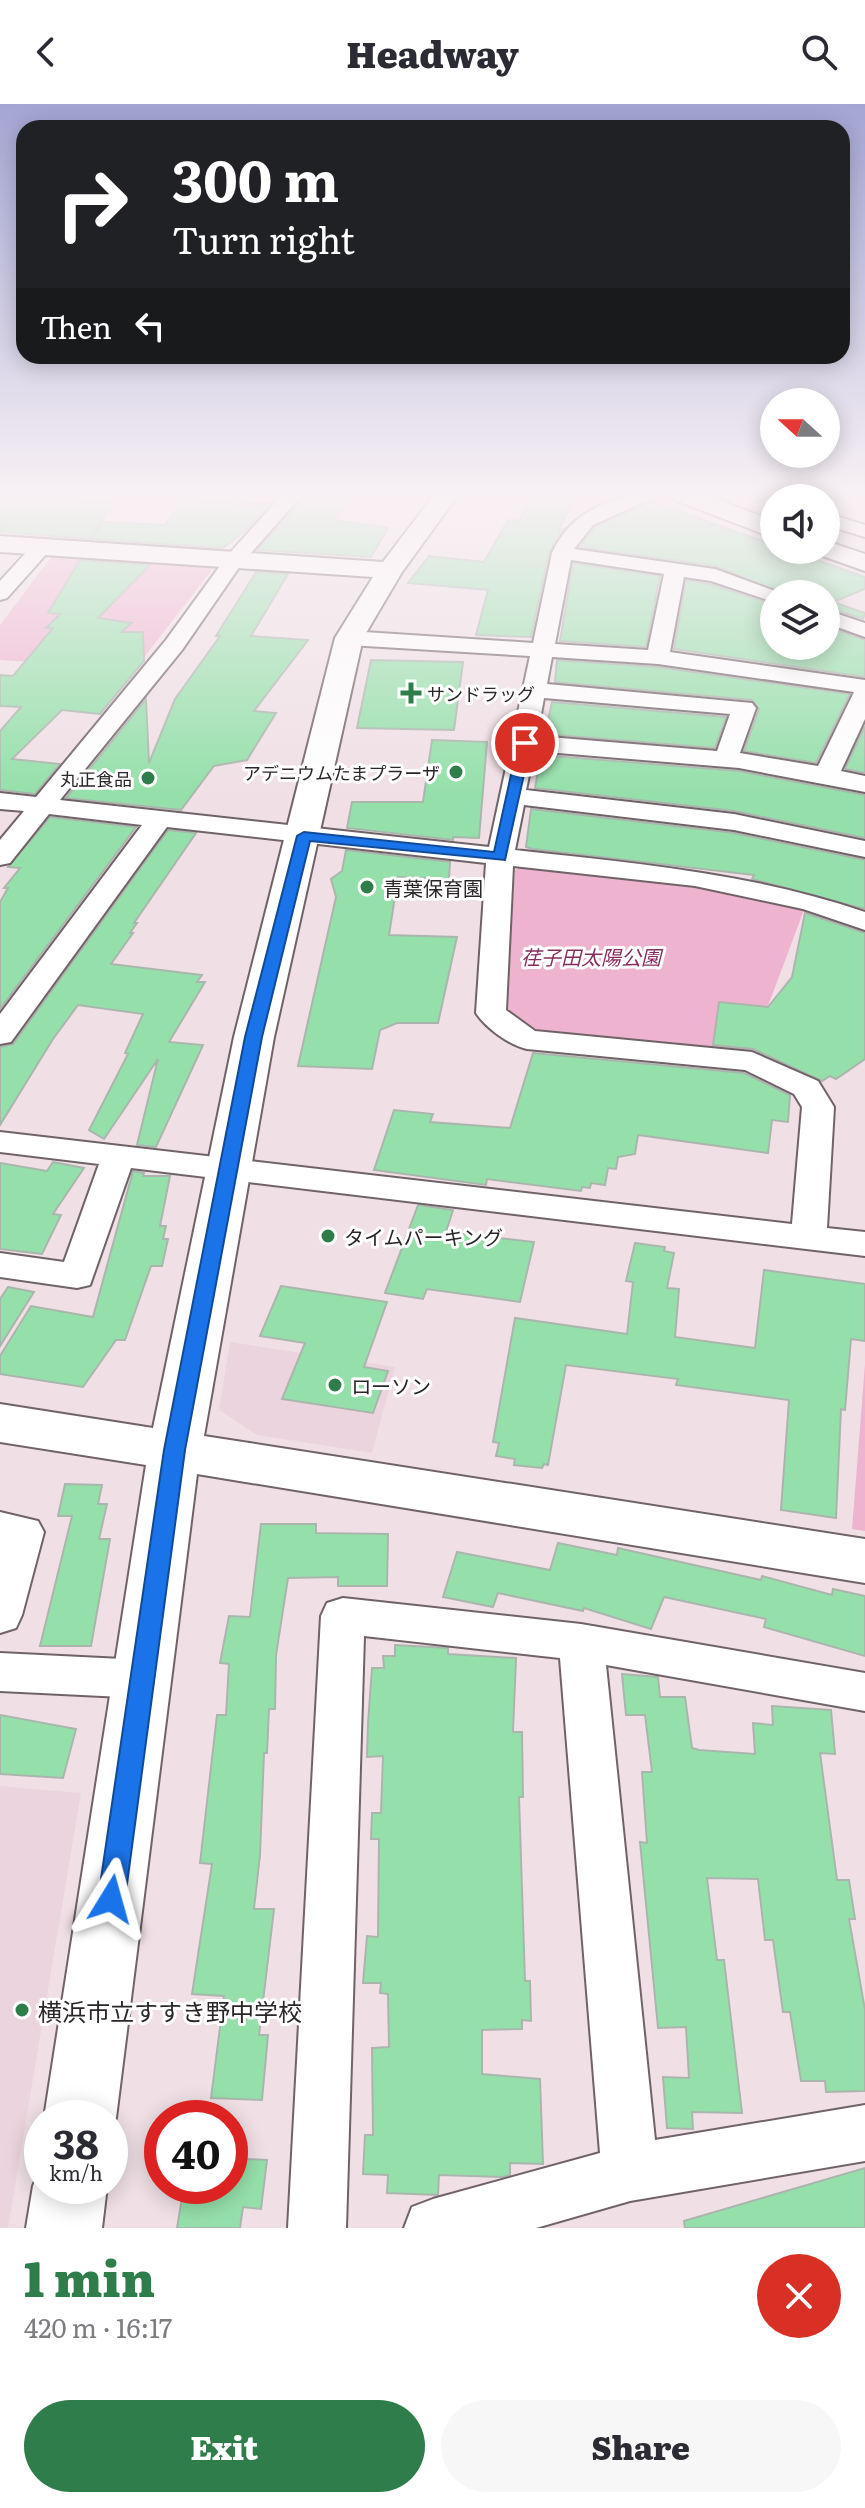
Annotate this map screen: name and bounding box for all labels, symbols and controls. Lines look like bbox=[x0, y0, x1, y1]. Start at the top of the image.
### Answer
text: Headway bbox=[346, 26, 519, 79]
icon: back bbox=[24, 30, 68, 74]
icon: search bbox=[797, 30, 841, 74]
text: 300 m bbox=[172, 136, 339, 219]
icon: right bbox=[40, 152, 144, 256]
text: Turn right bbox=[172, 212, 355, 265]
text: Then bbox=[40, 304, 112, 348]
icon: left bbox=[128, 304, 172, 348]
north arrow bbox=[760, 388, 840, 468]
map controls bbox=[760, 388, 840, 660]
button: sound bbox=[760, 484, 840, 564]
button: layers bbox=[760, 580, 840, 660]
place label: サンドラッグ bbox=[427, 680, 535, 707]
marker: サンドラッグ bbox=[402, 684, 420, 702]
pin bbox=[491, 709, 559, 777]
icon: arrive bbox=[503, 721, 547, 765]
place label: アデニウムたまプラーザ bbox=[243, 759, 440, 786]
marker: アデニウムたまプラーザ bbox=[447, 763, 465, 781]
place label: 丸正食品 bbox=[60, 765, 132, 792]
marker: 丸正食品 bbox=[139, 769, 157, 787]
place label: 青葉保育園 bbox=[383, 872, 483, 902]
marker: 青葉保育園 bbox=[358, 878, 376, 896]
park label: 荏子田太陽公園 bbox=[521, 941, 664, 971]
place label: タイムパーキング bbox=[344, 1221, 503, 1251]
marker: タイムパーキング bbox=[319, 1227, 337, 1245]
place label: ローソン bbox=[351, 1370, 431, 1400]
marker: ローソン bbox=[326, 1376, 344, 1394]
position arrow bbox=[69, 1857, 153, 1941]
place label: 横浜市立すすき野中学校 bbox=[38, 1993, 302, 2028]
marker: 横浜市立すすき野中学校 bbox=[13, 2001, 31, 2019]
speed limit sign: 40 bbox=[144, 2100, 248, 2204]
text: 38 bbox=[53, 2112, 99, 2171]
text: km/h bbox=[49, 2157, 103, 2187]
text: 1 min bbox=[24, 2241, 155, 2312]
button: close bbox=[757, 2254, 841, 2338]
text: 420 m · 16:17 bbox=[24, 2307, 172, 2346]
button: Exit bbox=[24, 2400, 425, 2492]
button: Share bbox=[441, 2400, 841, 2492]

